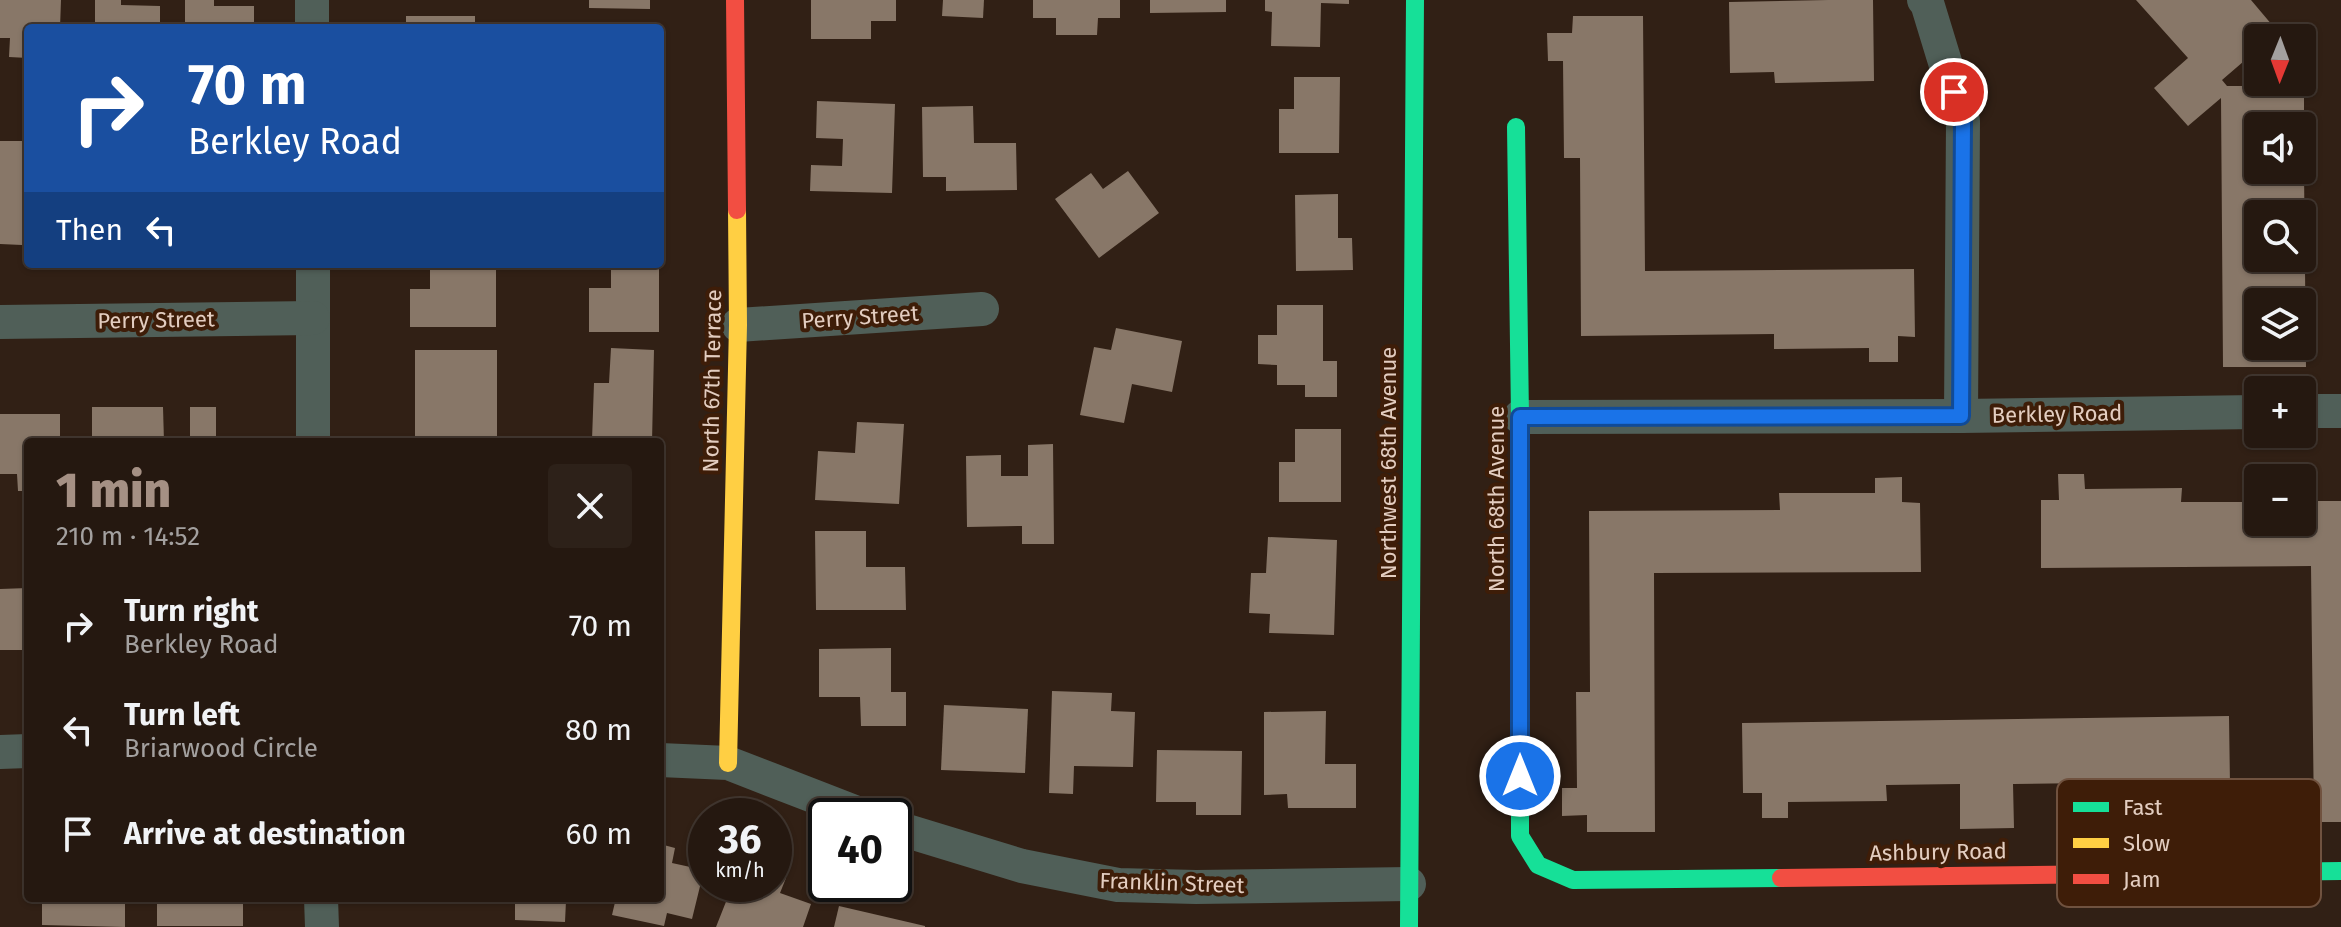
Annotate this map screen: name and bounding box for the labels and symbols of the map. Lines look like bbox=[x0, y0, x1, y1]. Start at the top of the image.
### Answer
north arrow bbox=[2244, 24, 2316, 96]
pin bbox=[1920, 58, 1988, 126]
street label: North 67th Terrace bbox=[697, 289, 727, 473]
street label: Perry Street bbox=[800, 299, 920, 335]
street label: Perry Street bbox=[97, 305, 215, 335]
street label: Northwest 68th Avenue bbox=[1375, 347, 1402, 579]
street label: Berkley Road bbox=[1991, 399, 2123, 429]
street label: North 68th Avenue bbox=[1483, 406, 1510, 592]
position arrow bbox=[1478, 734, 1562, 818]
legend bbox=[2057, 779, 2321, 907]
text: Fast bbox=[2123, 794, 2163, 821]
speed limit sign: 40 bbox=[808, 798, 912, 902]
text: Slow bbox=[2123, 830, 2170, 857]
street label: Ashbury Road bbox=[1869, 837, 2007, 867]
text: Jam bbox=[2123, 866, 2161, 893]
street label: Franklin Street bbox=[1099, 867, 1245, 899]

